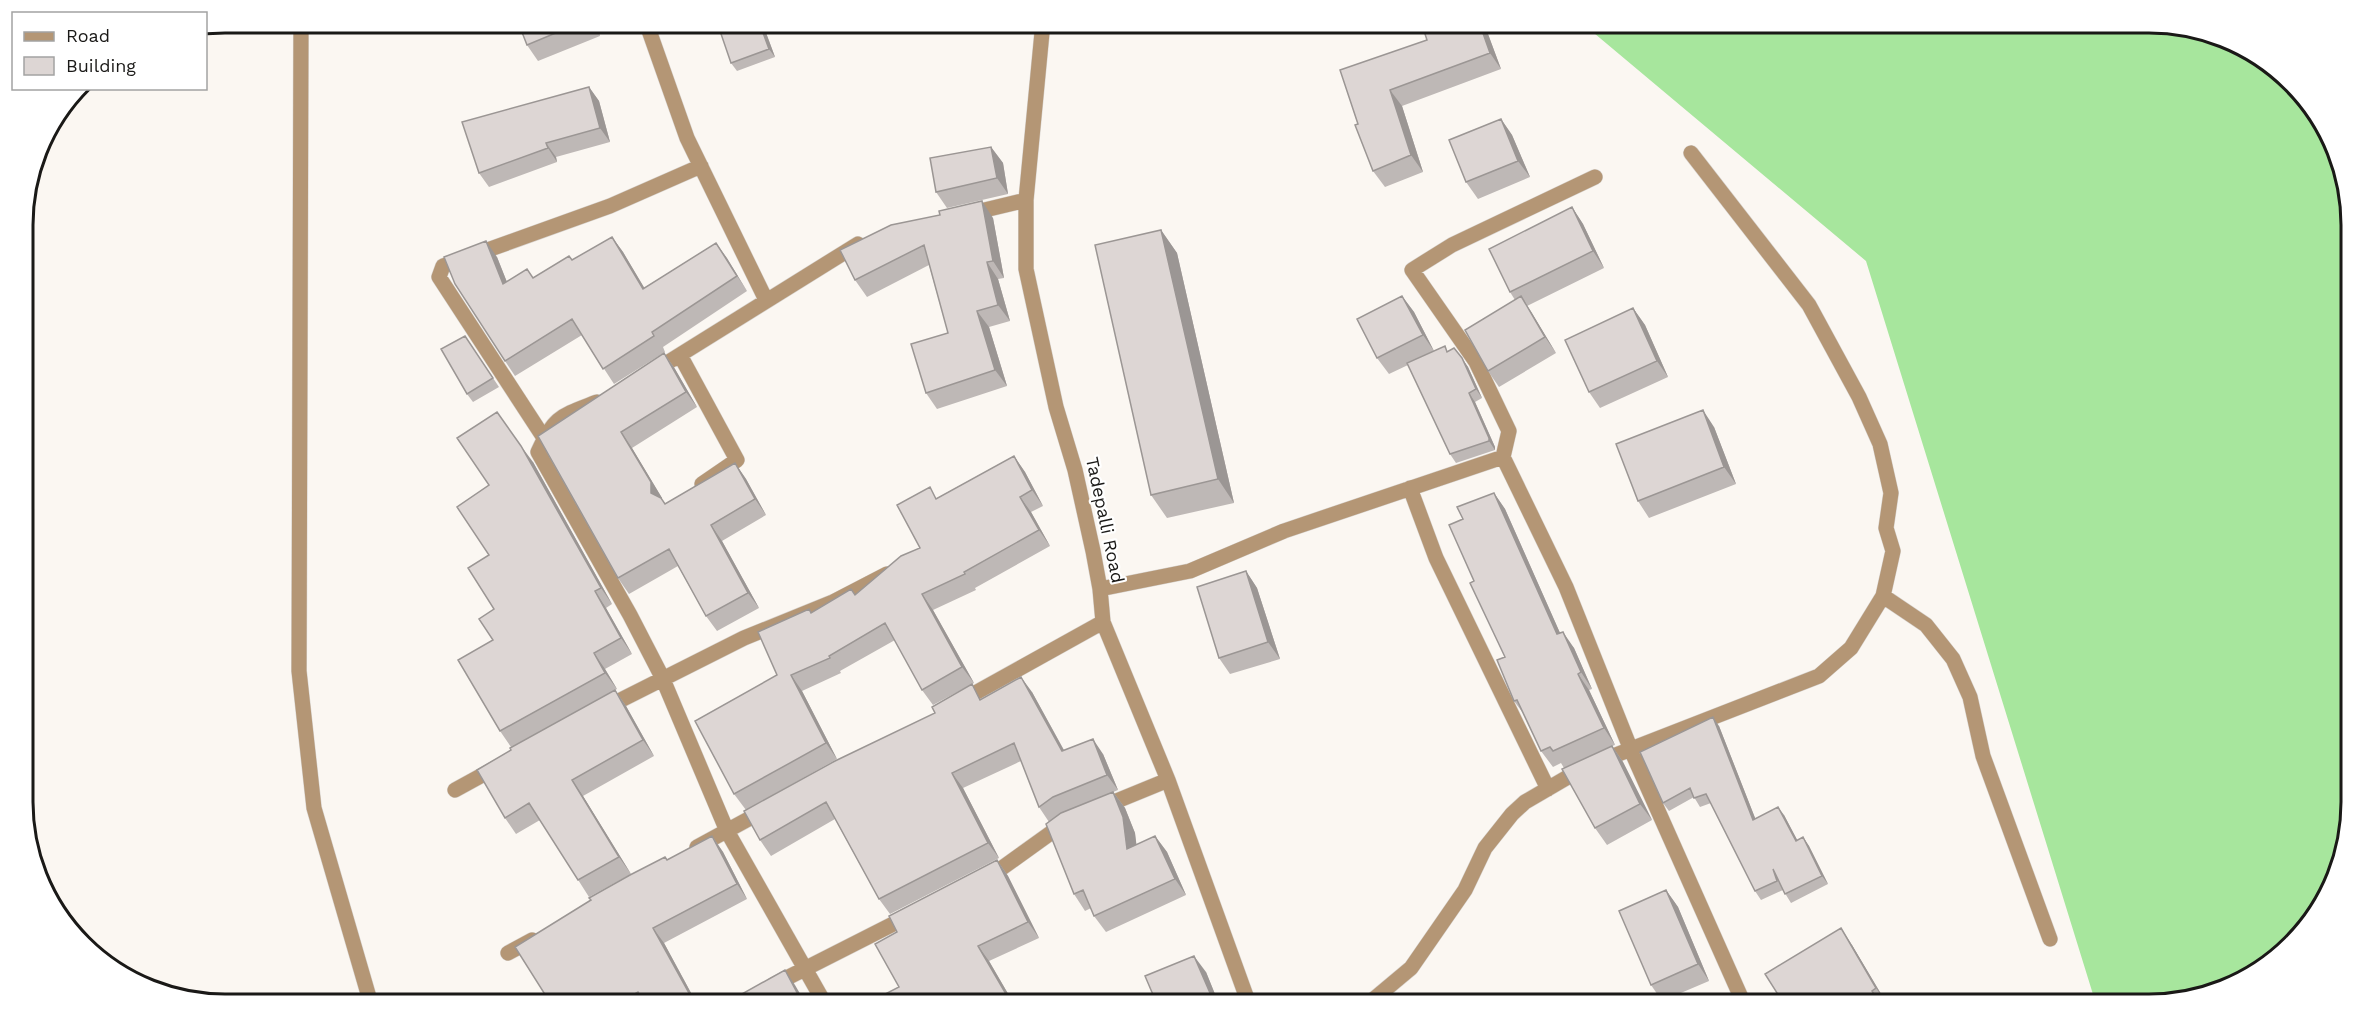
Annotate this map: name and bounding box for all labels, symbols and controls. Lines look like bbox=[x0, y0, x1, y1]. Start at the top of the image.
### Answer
legend bbox=[12, 12, 207, 90]
text: Road bbox=[66, 25, 110, 46]
text: Building bbox=[66, 55, 136, 76]
street label: Tadepalli Road bbox=[1082, 455, 1129, 585]

